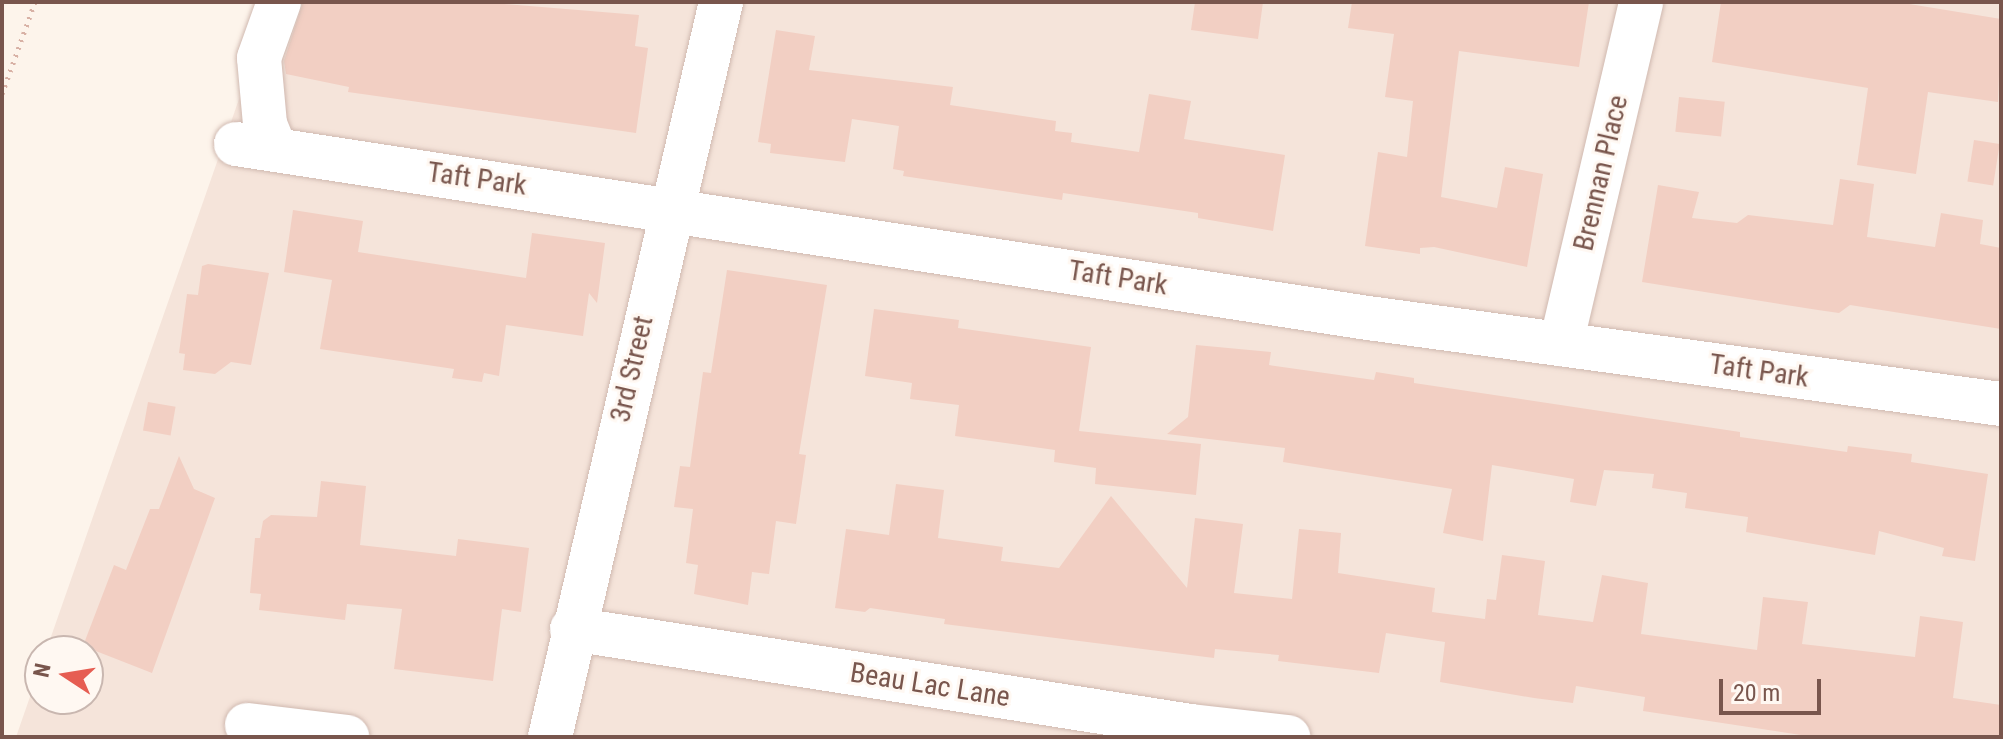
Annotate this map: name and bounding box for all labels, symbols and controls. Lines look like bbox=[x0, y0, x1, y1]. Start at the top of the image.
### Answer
street label: Brennan Place bbox=[1567, 92, 1635, 254]
street label: Taft Park bbox=[425, 155, 529, 203]
street label: Taft Park bbox=[1066, 254, 1170, 302]
street label: 3rd Street bbox=[603, 313, 661, 425]
street label: Taft Park bbox=[1707, 347, 1811, 395]
north arrow bbox=[24, 635, 104, 715]
street label: Beau Lac Lane bbox=[848, 656, 1012, 714]
text: N bbox=[28, 661, 56, 680]
scale bar bbox=[1723, 663, 1825, 713]
text: 20 m bbox=[1733, 679, 1780, 707]

